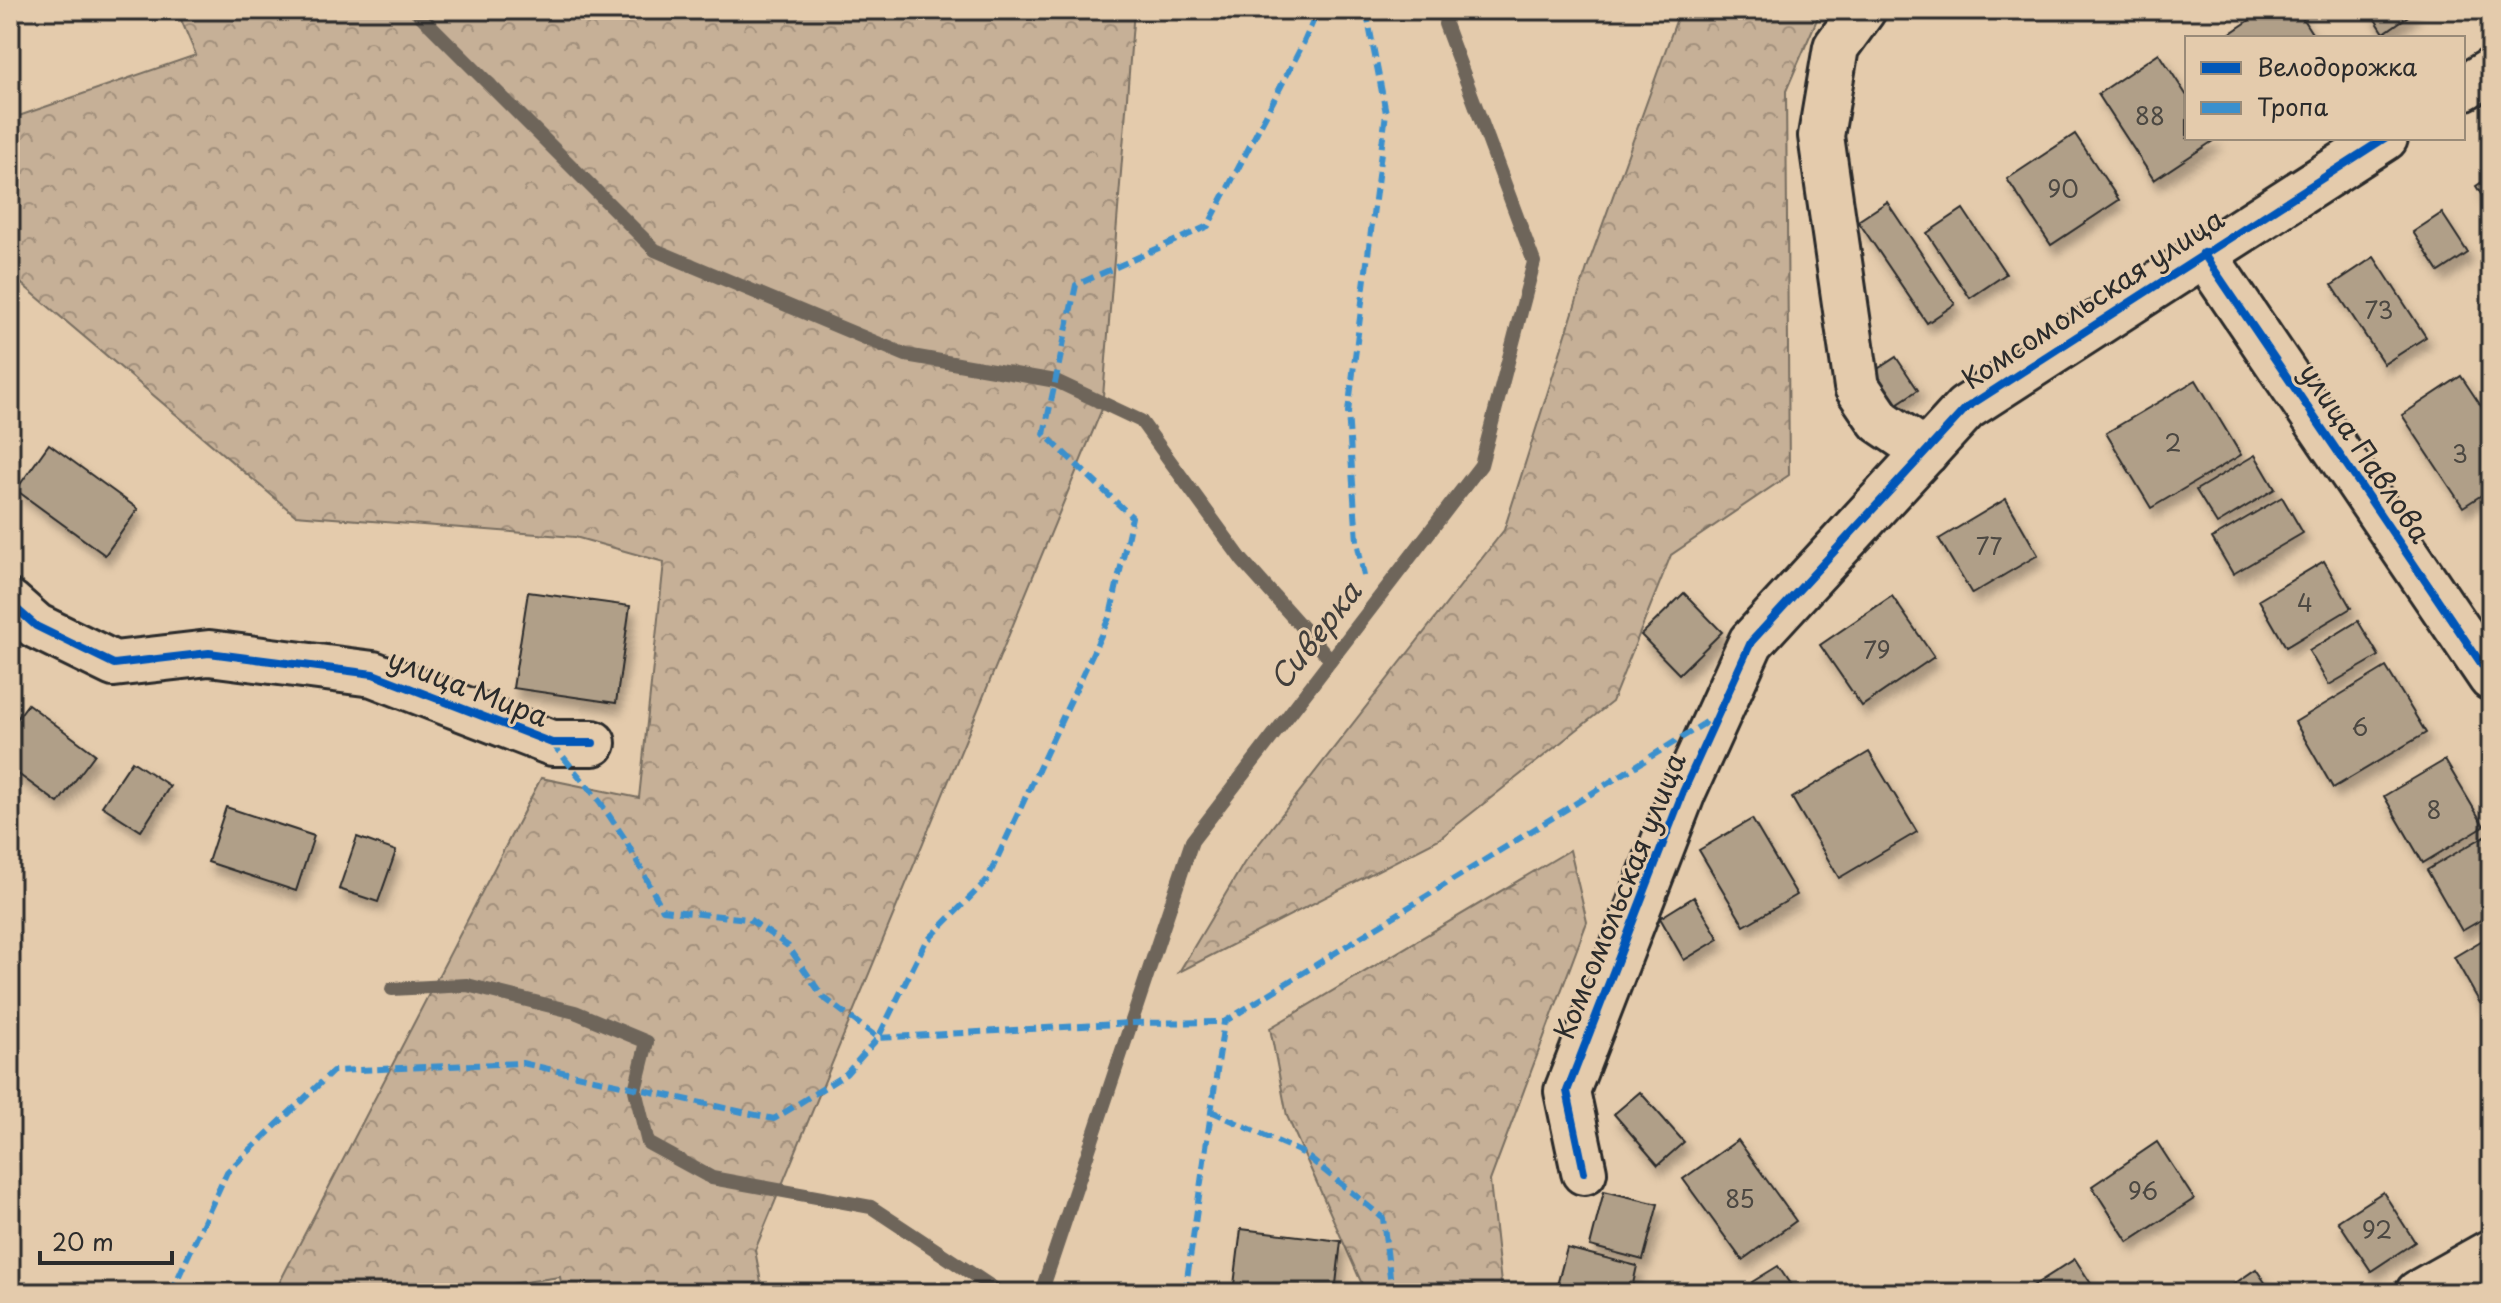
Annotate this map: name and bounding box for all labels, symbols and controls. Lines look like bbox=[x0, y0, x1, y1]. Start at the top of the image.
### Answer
legend bbox=[2185, 36, 2465, 140]
text: Велодорожка bbox=[2257, 48, 2417, 84]
text: Тропа bbox=[2257, 88, 2328, 124]
house number: 88 bbox=[2135, 97, 2165, 133]
house number: 90 bbox=[2047, 170, 2079, 206]
street label: Комсомольская улица bbox=[1952, 196, 2232, 399]
house number: 73 bbox=[2365, 291, 2393, 327]
street label: улица Павлова bbox=[2290, 353, 2443, 552]
house number: 2 bbox=[2165, 424, 2182, 460]
house number: 3 bbox=[2452, 435, 2468, 471]
house number: 77 bbox=[1976, 527, 2002, 563]
water label: Сиверка bbox=[1257, 570, 1372, 698]
house number: 4 bbox=[2297, 584, 2313, 620]
house number: 79 bbox=[1863, 631, 1891, 667]
street label: улица Мира bbox=[382, 636, 555, 737]
house number: 6 bbox=[2352, 708, 2368, 744]
street label: Комсомольская улица bbox=[1542, 746, 1696, 1045]
house number: 8 bbox=[2427, 791, 2442, 827]
house number: 96 bbox=[2128, 1172, 2158, 1208]
house number: 85 bbox=[1725, 1180, 1755, 1216]
house number: 92 bbox=[2362, 1211, 2392, 1247]
scale bar bbox=[40, 1215, 172, 1265]
text: 20 m bbox=[52, 1223, 114, 1259]

